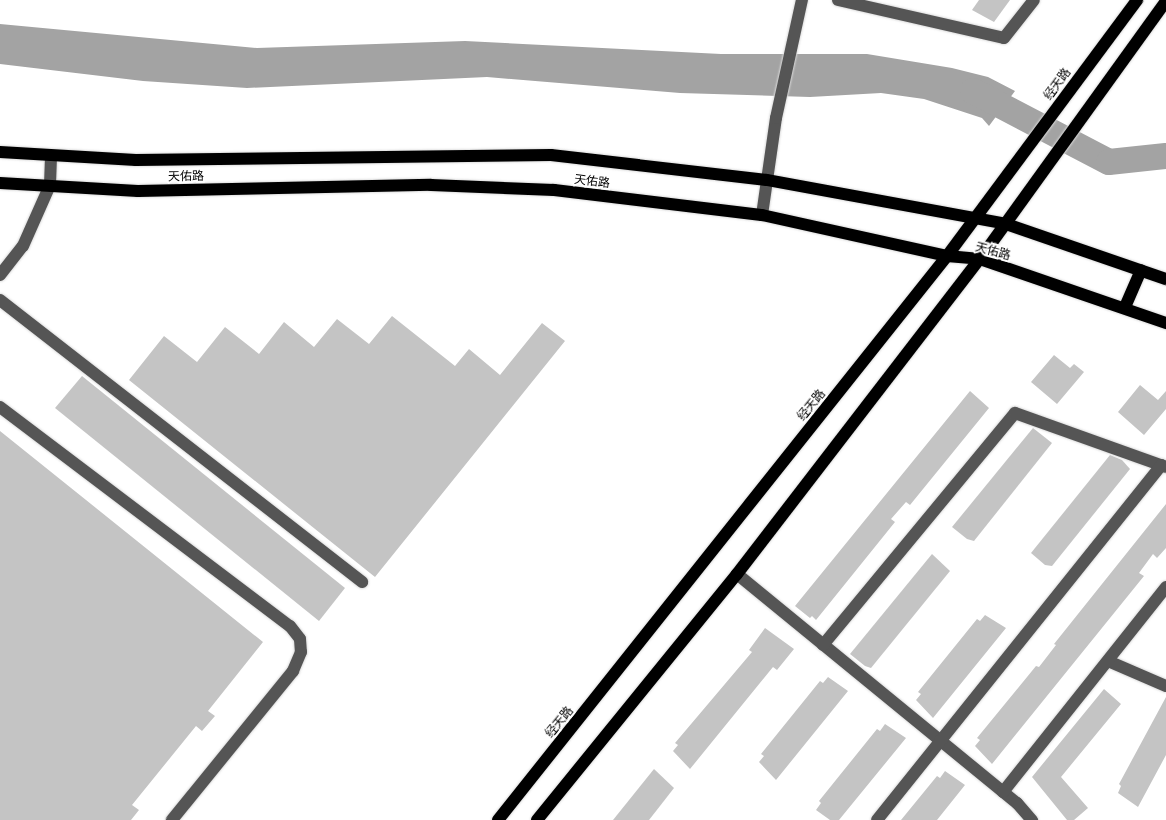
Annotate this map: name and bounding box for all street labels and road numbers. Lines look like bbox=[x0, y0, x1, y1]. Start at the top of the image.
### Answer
street label: 经天路 bbox=[1041, 65, 1073, 103]
street label: 天佑路 bbox=[168, 168, 204, 184]
street label: 天佑路 bbox=[573, 172, 611, 190]
street label: 天佑路 bbox=[974, 239, 1012, 263]
street label: 经天路 bbox=[794, 386, 828, 424]
street label: 经天路 bbox=[542, 703, 576, 741]

